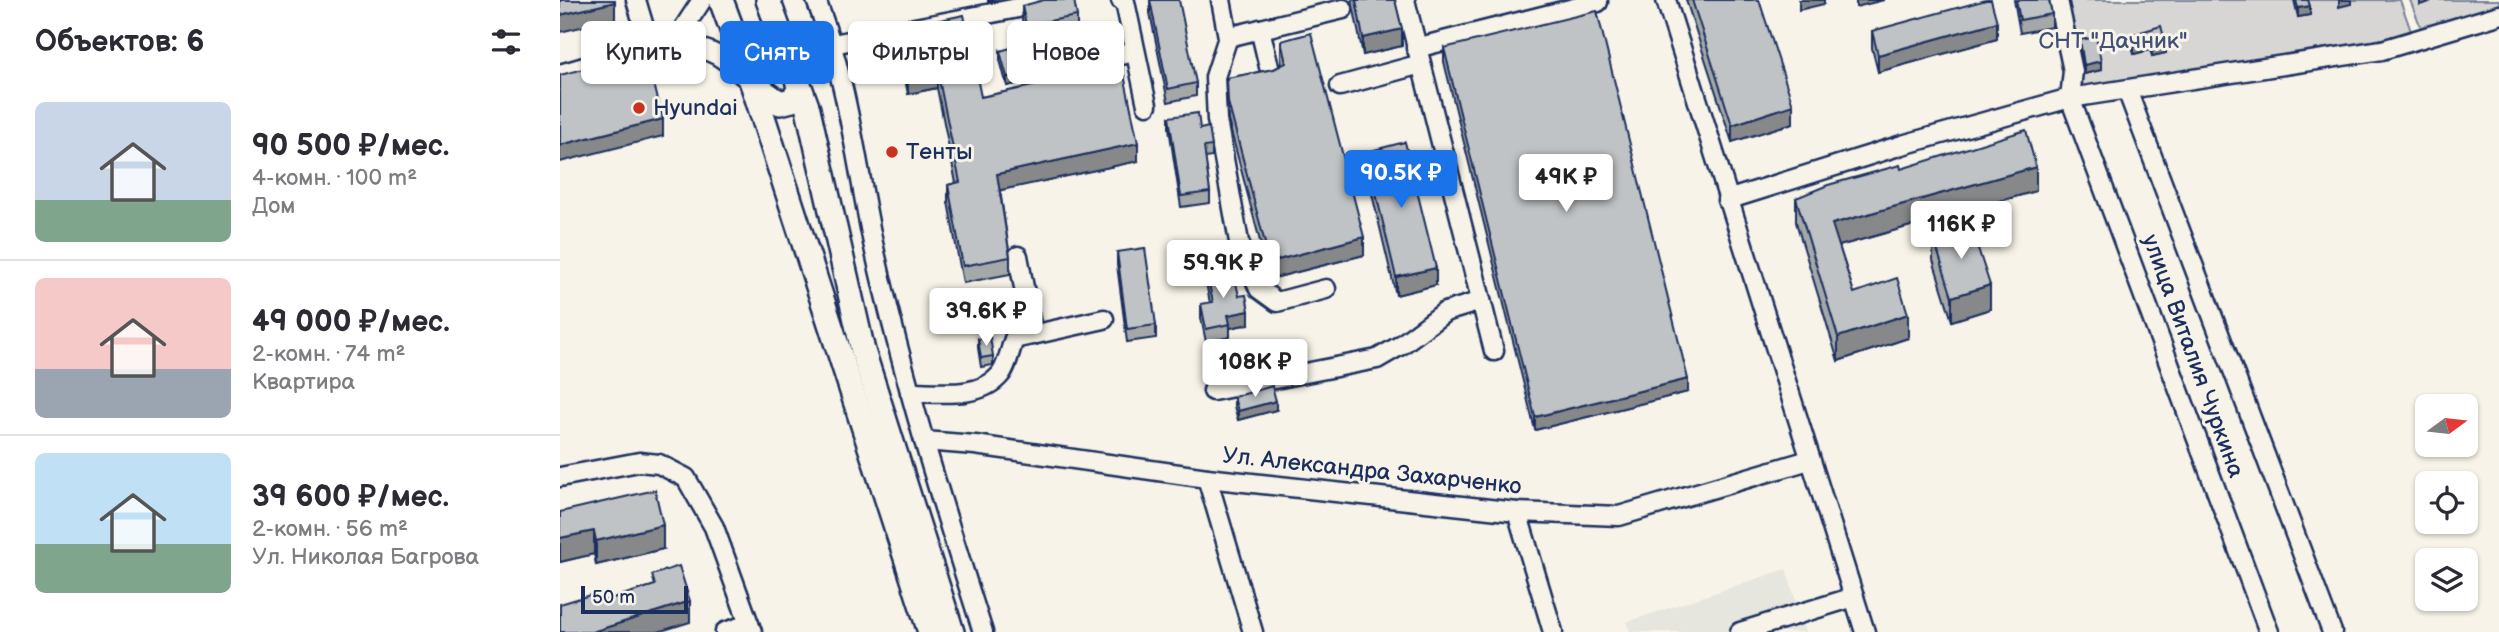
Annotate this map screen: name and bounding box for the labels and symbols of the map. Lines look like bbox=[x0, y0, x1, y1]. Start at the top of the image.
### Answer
park label: СНТ "Дачник" bbox=[2038, 27, 2188, 55]
place label: Hyundai bbox=[653, 94, 738, 122]
marker: Hyundai bbox=[631, 100, 647, 116]
place label: Тенты bbox=[906, 138, 972, 166]
marker: Тенты bbox=[884, 144, 900, 160]
pin: 90.5K ₽ bbox=[1336, 150, 1466, 210]
pin: 49K ₽ bbox=[1517, 154, 1615, 214]
pin: 116K ₽ bbox=[1904, 202, 2018, 261]
street label: улица Виталия Чуркина bbox=[2136, 231, 2250, 482]
pin: 59.9K ₽ bbox=[1158, 240, 1288, 300]
pin: 39.6K ₽ bbox=[921, 288, 1051, 348]
pin: 108K ₽ bbox=[1198, 340, 1312, 399]
north arrow bbox=[2415, 394, 2478, 457]
street label: Ул. Александра Захарченко bbox=[1221, 441, 1523, 501]
scale bar bbox=[581, 583, 688, 615]

